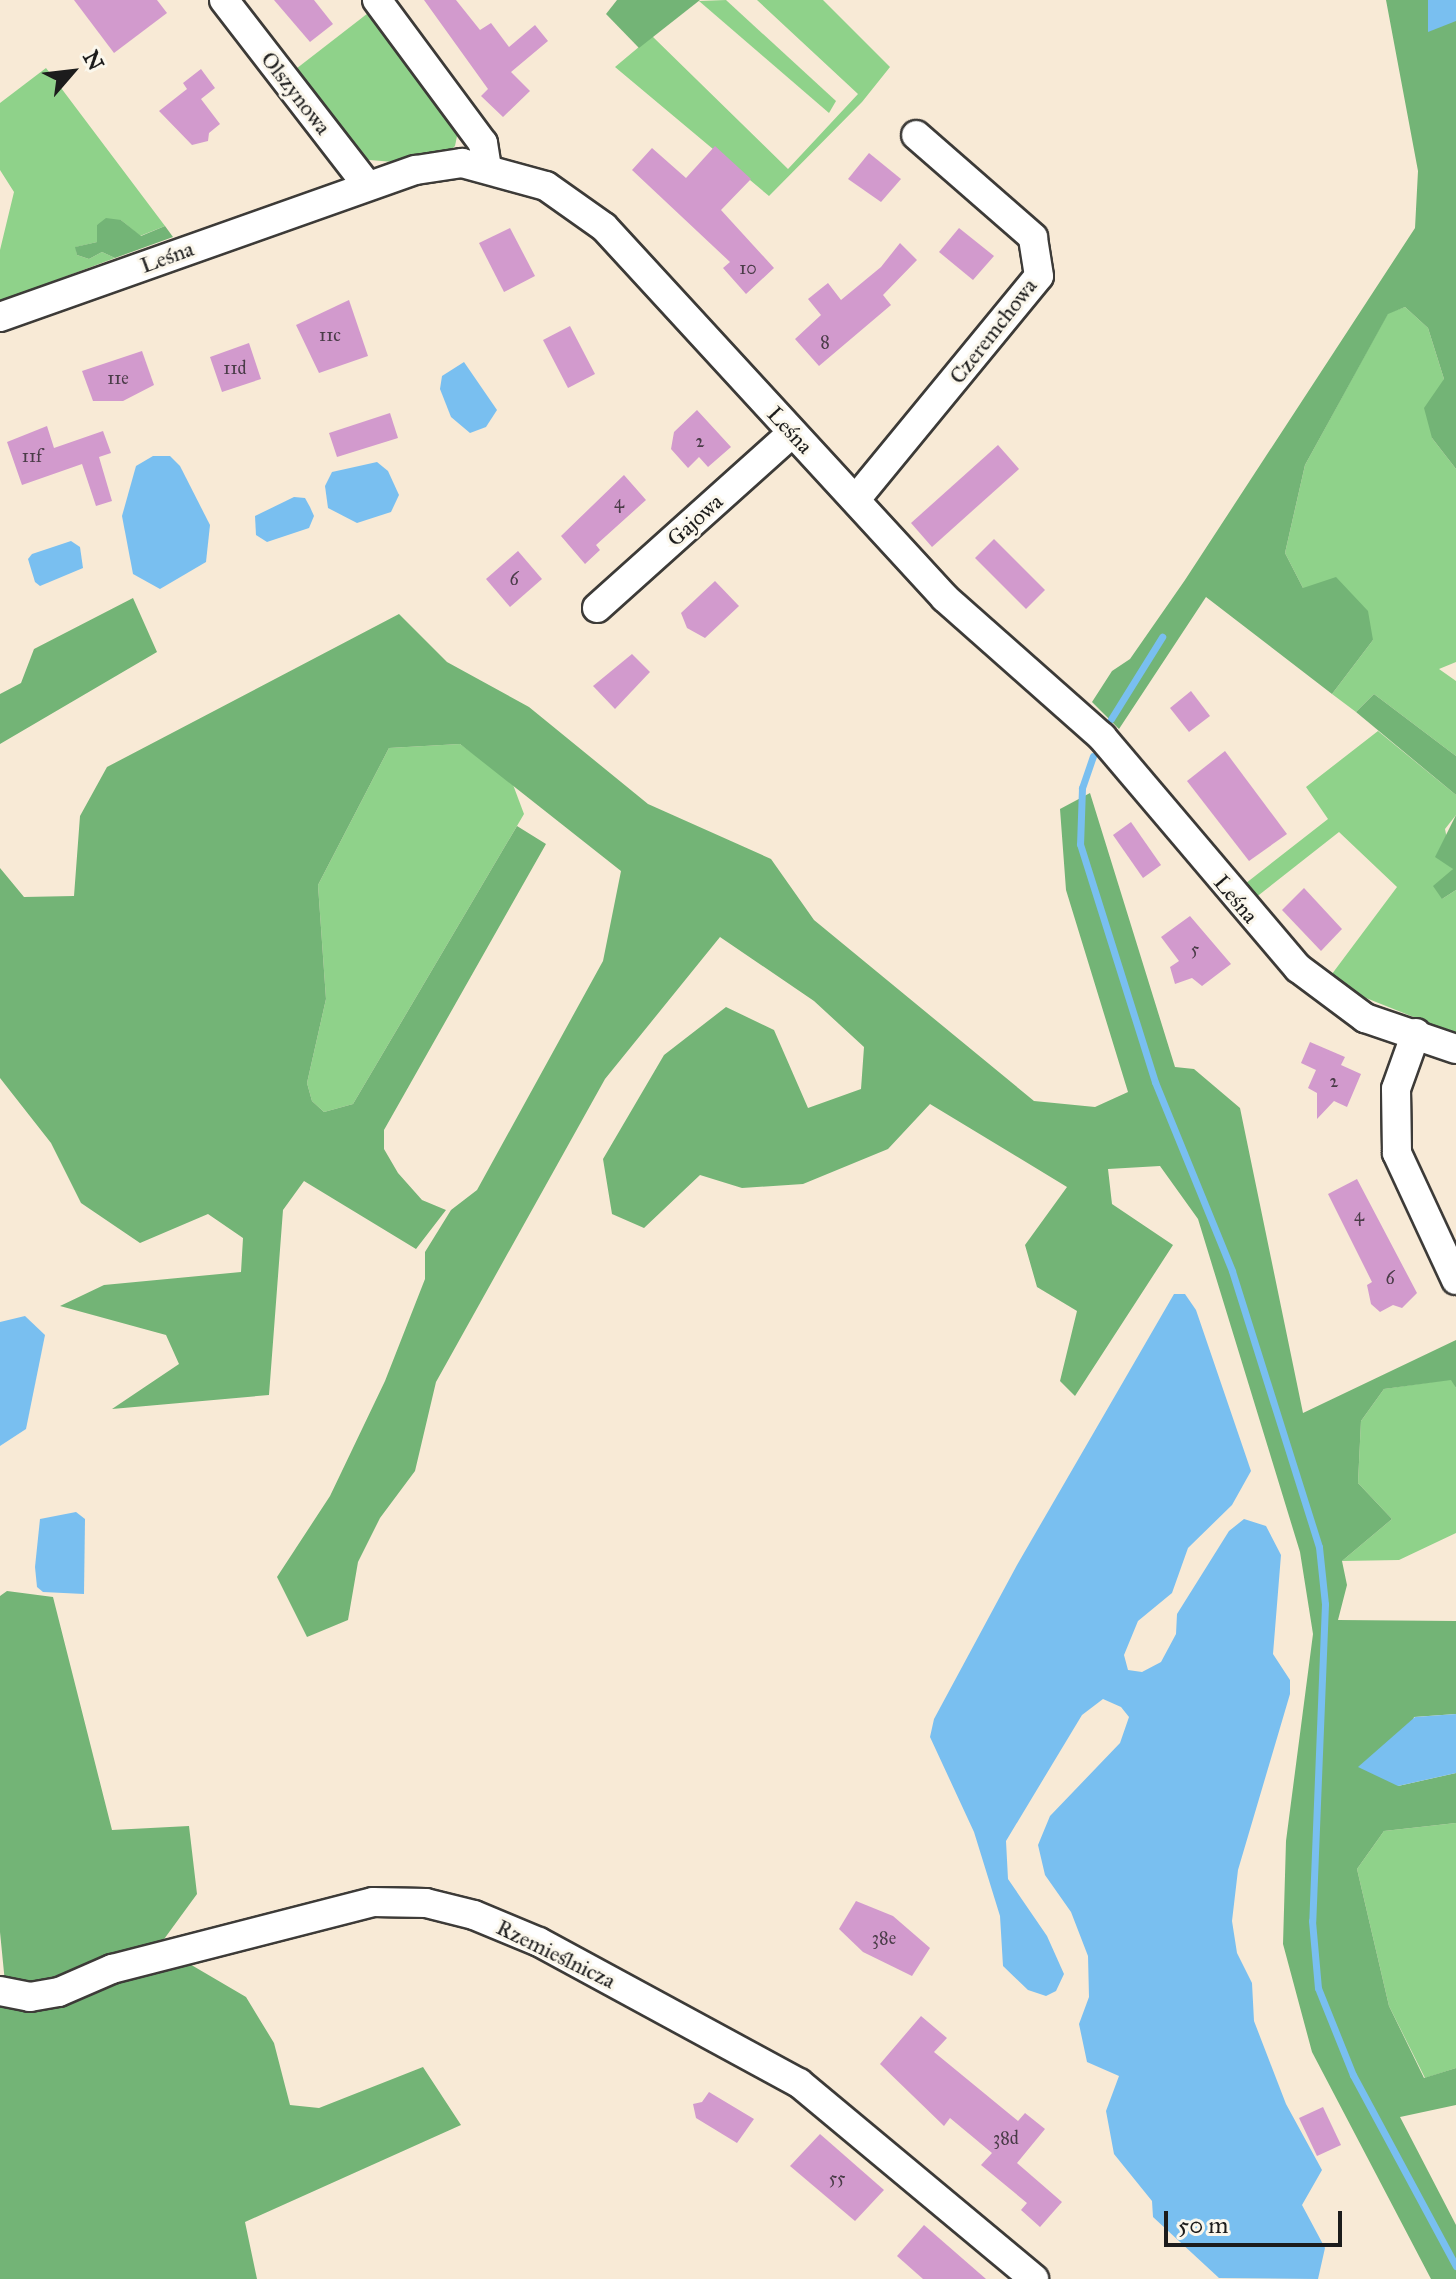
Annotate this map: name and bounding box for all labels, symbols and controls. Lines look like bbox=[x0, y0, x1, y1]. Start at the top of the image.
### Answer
north arrow bbox=[32, 32, 112, 112]
text: N bbox=[77, 46, 110, 75]
street label: Olszynowa bbox=[255, 46, 337, 140]
street label: Leśna bbox=[137, 235, 197, 279]
house number: 10 bbox=[739, 257, 757, 279]
street label: Czeremchowa bbox=[944, 273, 1042, 389]
house number: 11c bbox=[319, 324, 341, 346]
house number: 8 bbox=[820, 331, 830, 353]
house number: 11d bbox=[223, 357, 247, 379]
house number: 11e bbox=[107, 367, 129, 389]
street label: Leśna bbox=[762, 401, 818, 459]
house number: 2 bbox=[696, 430, 704, 452]
house number: 11f bbox=[22, 445, 42, 467]
street label: Gajowa bbox=[662, 488, 728, 552]
house number: 4 bbox=[614, 491, 624, 513]
house number: 6 bbox=[509, 568, 519, 590]
street label: Leśna bbox=[1208, 870, 1264, 928]
house number: 5 bbox=[1191, 938, 1199, 960]
house number: 2 bbox=[1330, 1070, 1338, 1092]
house number: 4 bbox=[1354, 1204, 1364, 1226]
house number: 6 bbox=[1385, 1267, 1395, 1289]
street label: Rzemieślnicza bbox=[492, 1914, 620, 1994]
house number: 38e bbox=[872, 1927, 896, 1949]
house number: 38d bbox=[993, 2127, 1019, 2149]
house number: 55 bbox=[829, 2167, 845, 2189]
scale bar bbox=[1168, 2195, 1346, 2245]
text: 50 m bbox=[1178, 2210, 1228, 2240]

